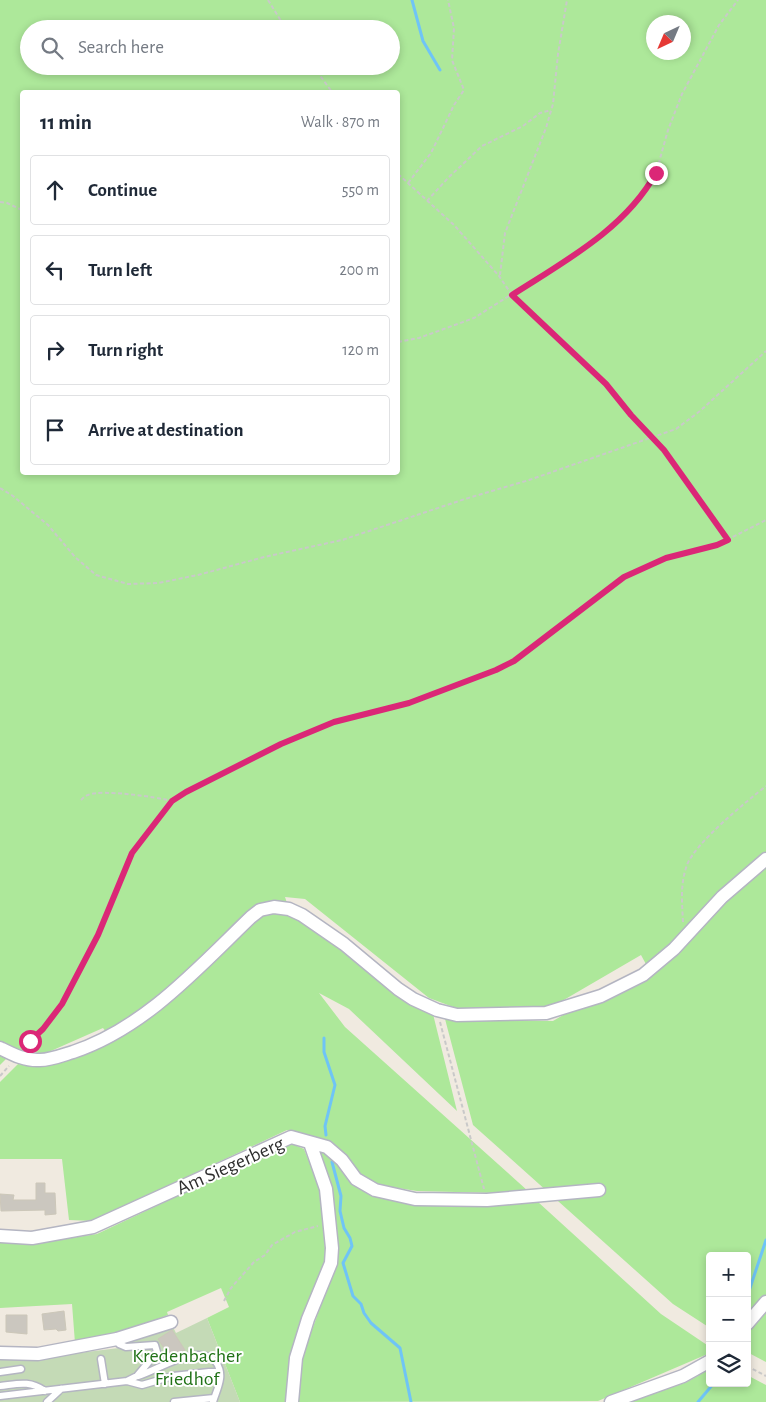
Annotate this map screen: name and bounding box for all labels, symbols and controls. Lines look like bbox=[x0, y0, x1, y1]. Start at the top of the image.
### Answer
north arrow bbox=[646, 15, 691, 60]
search box bbox=[20, 20, 400, 75]
icon: search bbox=[38, 34, 66, 62]
text: Search here bbox=[78, 38, 164, 57]
text: 11 min bbox=[40, 112, 92, 133]
text: Walk · 870 m bbox=[301, 114, 380, 130]
route end bbox=[645, 162, 668, 185]
icon: ahead bbox=[41, 176, 69, 204]
text: Continue bbox=[88, 181, 157, 200]
text: 550 m bbox=[342, 182, 379, 198]
icon: left bbox=[41, 256, 69, 284]
text: Turn left bbox=[88, 261, 152, 280]
text: 200 m bbox=[339, 262, 379, 278]
icon: right bbox=[41, 336, 69, 364]
text: Turn right bbox=[88, 341, 163, 360]
text: 120 m bbox=[342, 342, 379, 358]
icon: arrive bbox=[41, 416, 69, 444]
text: Arrive at destination bbox=[88, 421, 244, 440]
route start bbox=[19, 1030, 42, 1053]
street label: Am Siegerberg bbox=[174, 1133, 287, 1198]
map controls bbox=[706, 1252, 751, 1387]
button: + bbox=[706, 1252, 751, 1297]
button: − bbox=[706, 1297, 751, 1342]
button: layers bbox=[706, 1342, 751, 1387]
park label: Kredenbacher Friedhof bbox=[132, 1346, 242, 1389]

